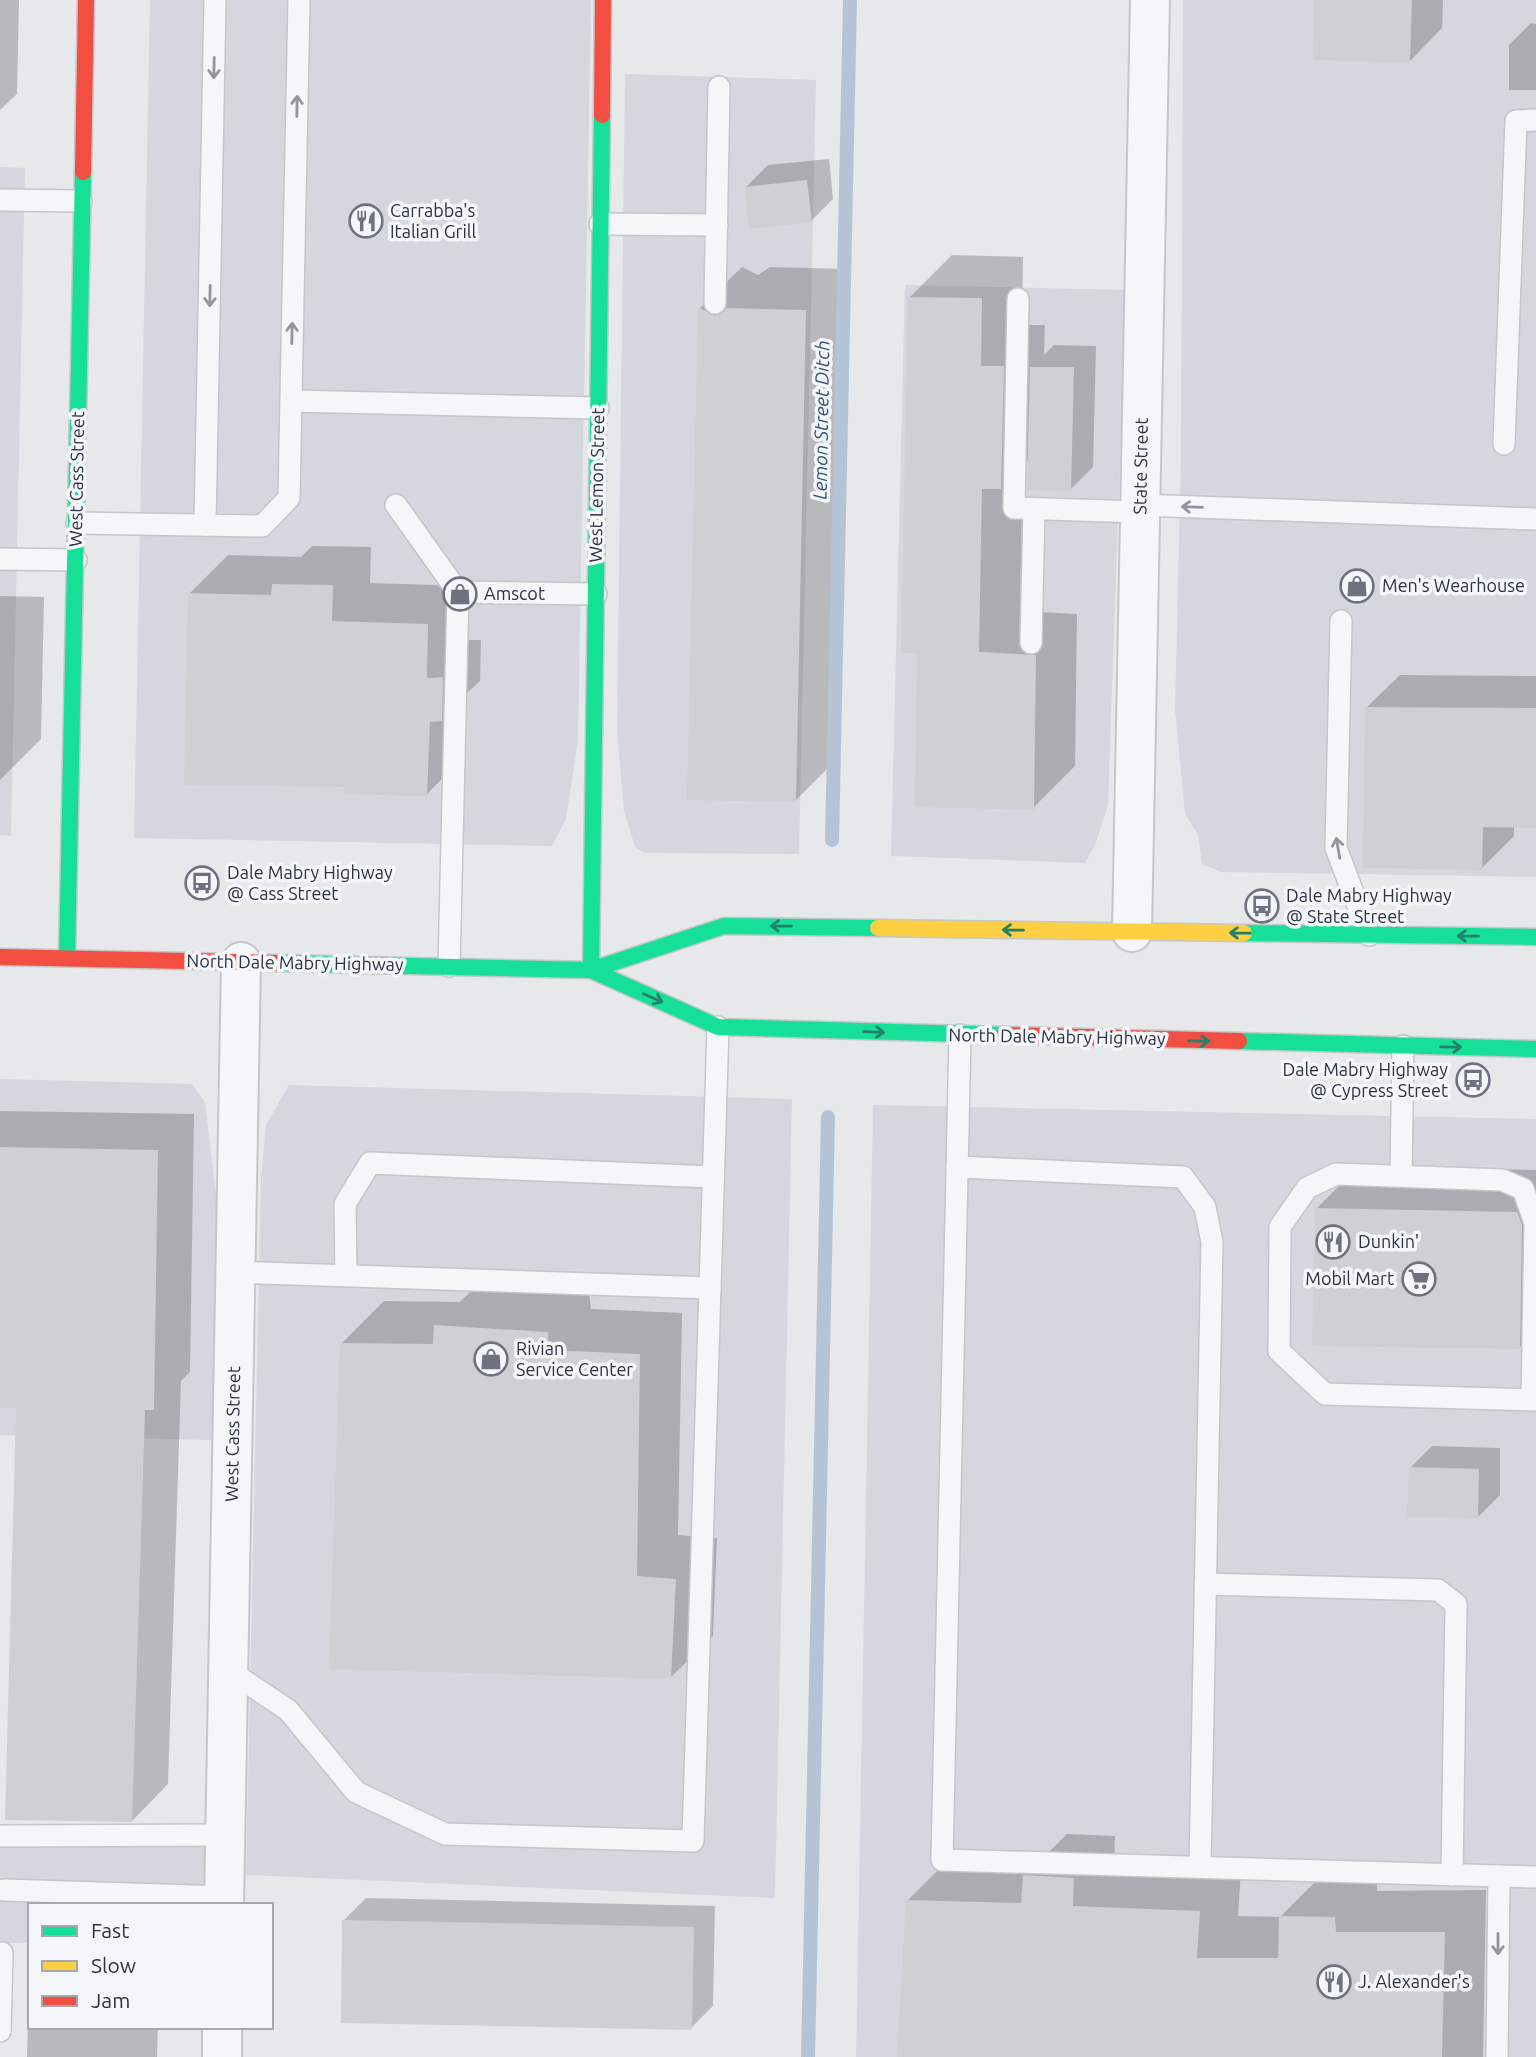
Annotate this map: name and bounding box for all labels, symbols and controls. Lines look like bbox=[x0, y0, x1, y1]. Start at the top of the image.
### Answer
one-way arrow bbox=[207, 56, 221, 79]
one-way arrow bbox=[290, 94, 304, 117]
place label: Carrabba's Italian Grill bbox=[390, 200, 476, 241]
restaurant icon: Carrabba's Italian Grill bbox=[347, 202, 385, 240]
one-way arrow bbox=[203, 284, 216, 307]
one-way arrow bbox=[286, 322, 299, 345]
water label: Lemon Street Ditch bbox=[809, 340, 833, 500]
street label: West Lemon Street bbox=[585, 407, 607, 563]
street label: West Cass Street bbox=[65, 411, 87, 547]
street label: State Street bbox=[1129, 417, 1151, 515]
one-way arrow bbox=[1181, 500, 1204, 513]
shop icon: Men's Wearhouse bbox=[1338, 567, 1376, 605]
shop icon: Amscot bbox=[441, 575, 479, 613]
place label: Men's Wearhouse bbox=[1382, 575, 1525, 595]
place label: Amscot bbox=[484, 583, 545, 603]
one-way arrow bbox=[1331, 837, 1344, 860]
place label: Dale Mabry Highway @ Cass Street bbox=[227, 862, 393, 903]
bus stop icon: Dale Mabry Highway @ Cass Street bbox=[183, 864, 221, 902]
place label: Dale Mabry Highway @ State Street bbox=[1286, 885, 1452, 926]
bus stop icon: Dale Mabry Highway @ State Street bbox=[1243, 887, 1281, 925]
one-way arrow bbox=[770, 920, 793, 933]
one-way arrow bbox=[1002, 923, 1025, 937]
one-way arrow bbox=[1229, 926, 1252, 940]
one-way arrow bbox=[1457, 929, 1480, 943]
street label: North Dale Mabry Highway bbox=[186, 950, 404, 974]
one-way arrow bbox=[642, 992, 663, 1005]
street label: North Dale Mabry Highway bbox=[948, 1024, 1166, 1048]
one-way arrow bbox=[862, 1025, 885, 1039]
one-way arrow bbox=[1188, 1034, 1211, 1048]
one-way arrow bbox=[1440, 1040, 1463, 1054]
place label: Dale Mabry Highway @ Cypress Street bbox=[1282, 1059, 1448, 1100]
bus stop icon: Dale Mabry Highway @ Cypress Street bbox=[1454, 1061, 1492, 1099]
restaurant icon: Dunkin' bbox=[1314, 1223, 1352, 1261]
place label: Dunkin' bbox=[1358, 1231, 1419, 1251]
supermarket icon: Mobil Mart bbox=[1400, 1260, 1438, 1298]
place label: Mobil Mart bbox=[1305, 1268, 1394, 1288]
place label: Rivian Service Center bbox=[516, 1338, 633, 1379]
shop icon: Rivian Service Center bbox=[472, 1340, 510, 1378]
street label: West Cass Street bbox=[221, 1366, 243, 1502]
legend bbox=[28, 1903, 273, 2029]
text: Fast bbox=[91, 1918, 129, 1942]
one-way arrow bbox=[1491, 1932, 1505, 1955]
text: Slow bbox=[91, 1953, 136, 1977]
restaurant icon: J. Alexander's bbox=[1315, 1963, 1353, 2001]
place label: J. Alexander's bbox=[1358, 1971, 1470, 1991]
text: Jam bbox=[91, 1988, 130, 2012]

